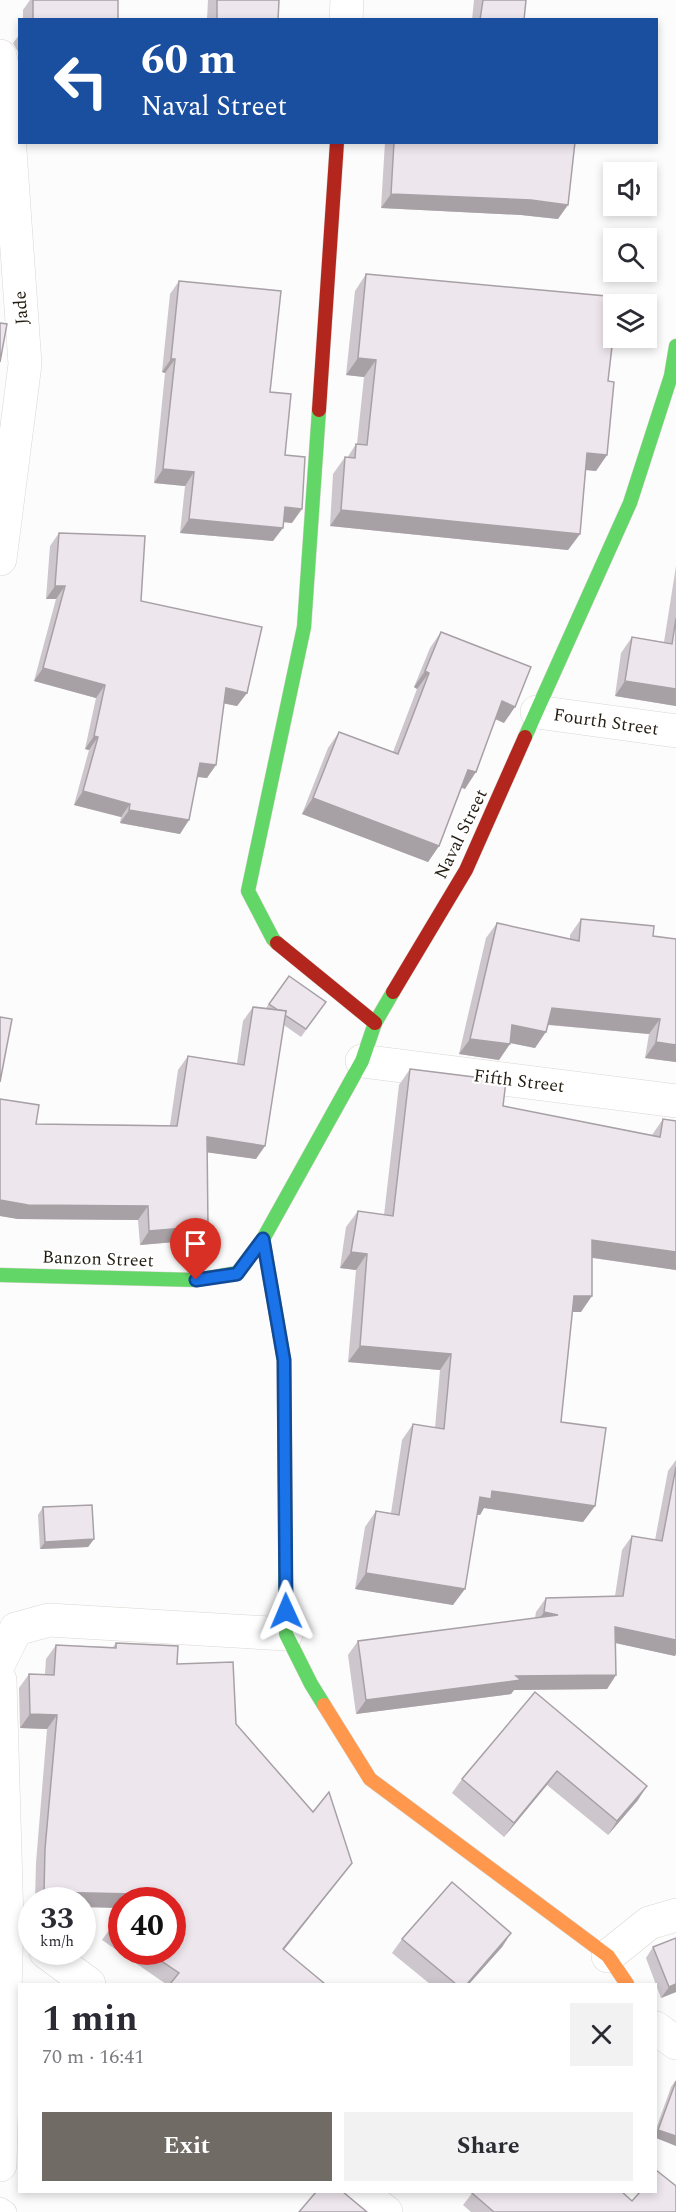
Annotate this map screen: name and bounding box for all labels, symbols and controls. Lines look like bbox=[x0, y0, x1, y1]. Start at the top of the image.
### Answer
text: 60 m bbox=[141, 29, 236, 92]
icon: left bbox=[42, 42, 120, 120]
text: Naval Street bbox=[141, 86, 287, 128]
map controls bbox=[603, 162, 657, 348]
button: sound bbox=[603, 162, 657, 216]
button: search bbox=[603, 228, 657, 282]
street label: Jade bbox=[6, 290, 36, 326]
button: layers bbox=[603, 294, 657, 348]
street label: Fourth Street bbox=[552, 701, 660, 743]
street label: Naval Street bbox=[428, 784, 494, 884]
street label: Fifth Street bbox=[472, 1062, 566, 1100]
pin bbox=[170, 1218, 221, 1280]
icon: arrive bbox=[179, 1227, 212, 1260]
street label: Banzon Street bbox=[42, 1244, 154, 1274]
position arrow bbox=[254, 1579, 318, 1643]
speed limit sign: 40 bbox=[108, 1887, 186, 1965]
text: 33 bbox=[40, 1896, 74, 1942]
text: km/h bbox=[40, 1930, 74, 1953]
text: 1 min bbox=[42, 1992, 138, 2047]
button: close bbox=[570, 2003, 633, 2066]
text: 70 m · 16:41 bbox=[42, 2042, 144, 2072]
button: Exit bbox=[42, 2112, 332, 2181]
button: Share bbox=[344, 2112, 633, 2181]

